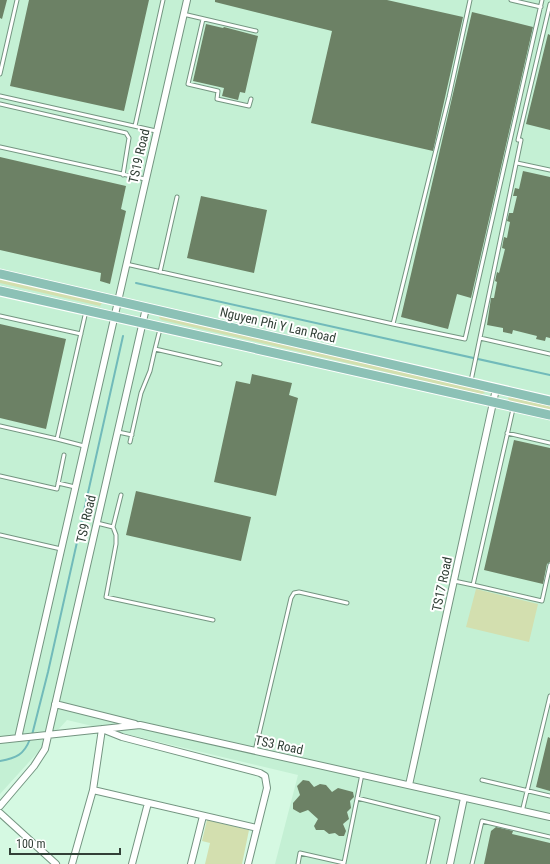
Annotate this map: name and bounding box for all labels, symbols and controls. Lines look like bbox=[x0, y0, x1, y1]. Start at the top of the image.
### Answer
street label: TS19 Road bbox=[125, 127, 153, 185]
street label: Nguyen Phi Y Lan Road bbox=[219, 304, 337, 346]
street label: TS9 Road bbox=[73, 493, 99, 545]
street label: TS17 Road bbox=[429, 555, 455, 613]
street label: TS3 Road bbox=[254, 733, 304, 757]
scale bar bbox=[10, 830, 120, 856]
text: 100 m bbox=[16, 837, 46, 851]

